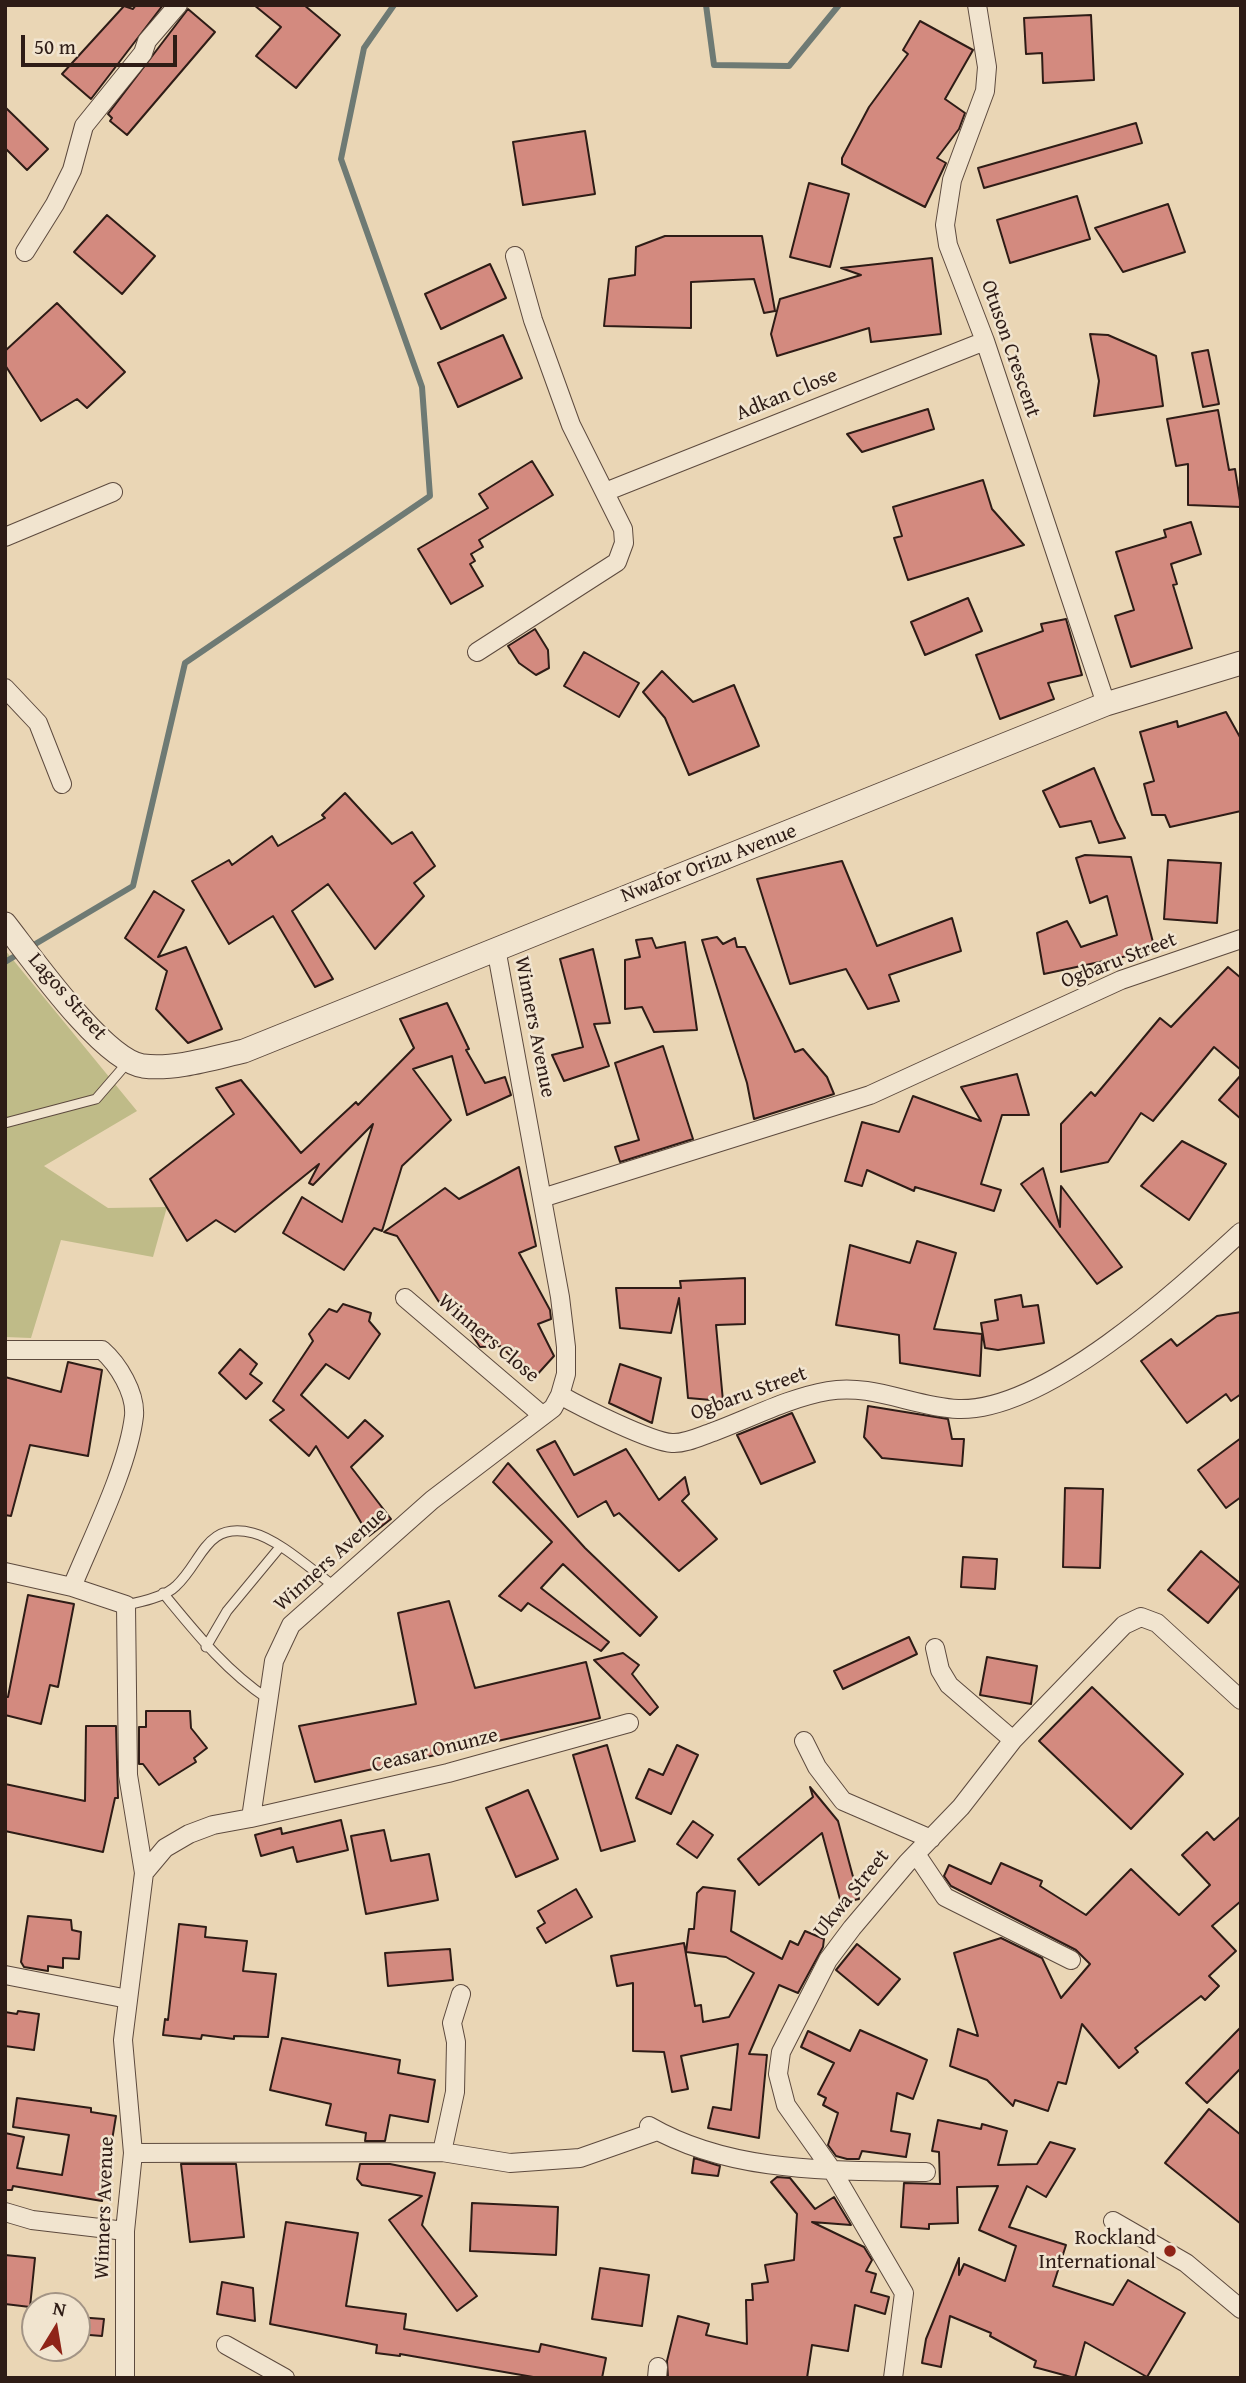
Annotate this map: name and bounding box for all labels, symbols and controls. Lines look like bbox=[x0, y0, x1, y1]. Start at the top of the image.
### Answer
scale bar bbox=[24, 21, 180, 65]
text: 50 m bbox=[34, 31, 76, 62]
street label: Otuson Crescent bbox=[975, 277, 1045, 421]
street label: Adkan Close bbox=[733, 363, 841, 427]
street label: Nwafor Orizu Avenue bbox=[618, 819, 800, 909]
street label: Ogbaru Street bbox=[1058, 927, 1180, 995]
street label: Lagos Street bbox=[22, 948, 112, 1046]
street label: Winners Avenue bbox=[508, 954, 560, 1100]
street label: Winners Close bbox=[432, 1289, 544, 1389]
street label: Ogbaru Street bbox=[687, 1361, 811, 1427]
street label: Winners Avenue bbox=[269, 1503, 393, 1617]
street label: Ceasar Onunze bbox=[369, 1723, 501, 1779]
street label: Ukwa Street bbox=[809, 1845, 895, 1943]
street label: Winners Avenue bbox=[90, 2136, 120, 2280]
place label: Rockland International bbox=[1038, 2226, 1156, 2276]
marker: Rockland International bbox=[1162, 2243, 1178, 2259]
north arrow bbox=[21, 2292, 91, 2362]
text: N bbox=[51, 2293, 69, 2323]

